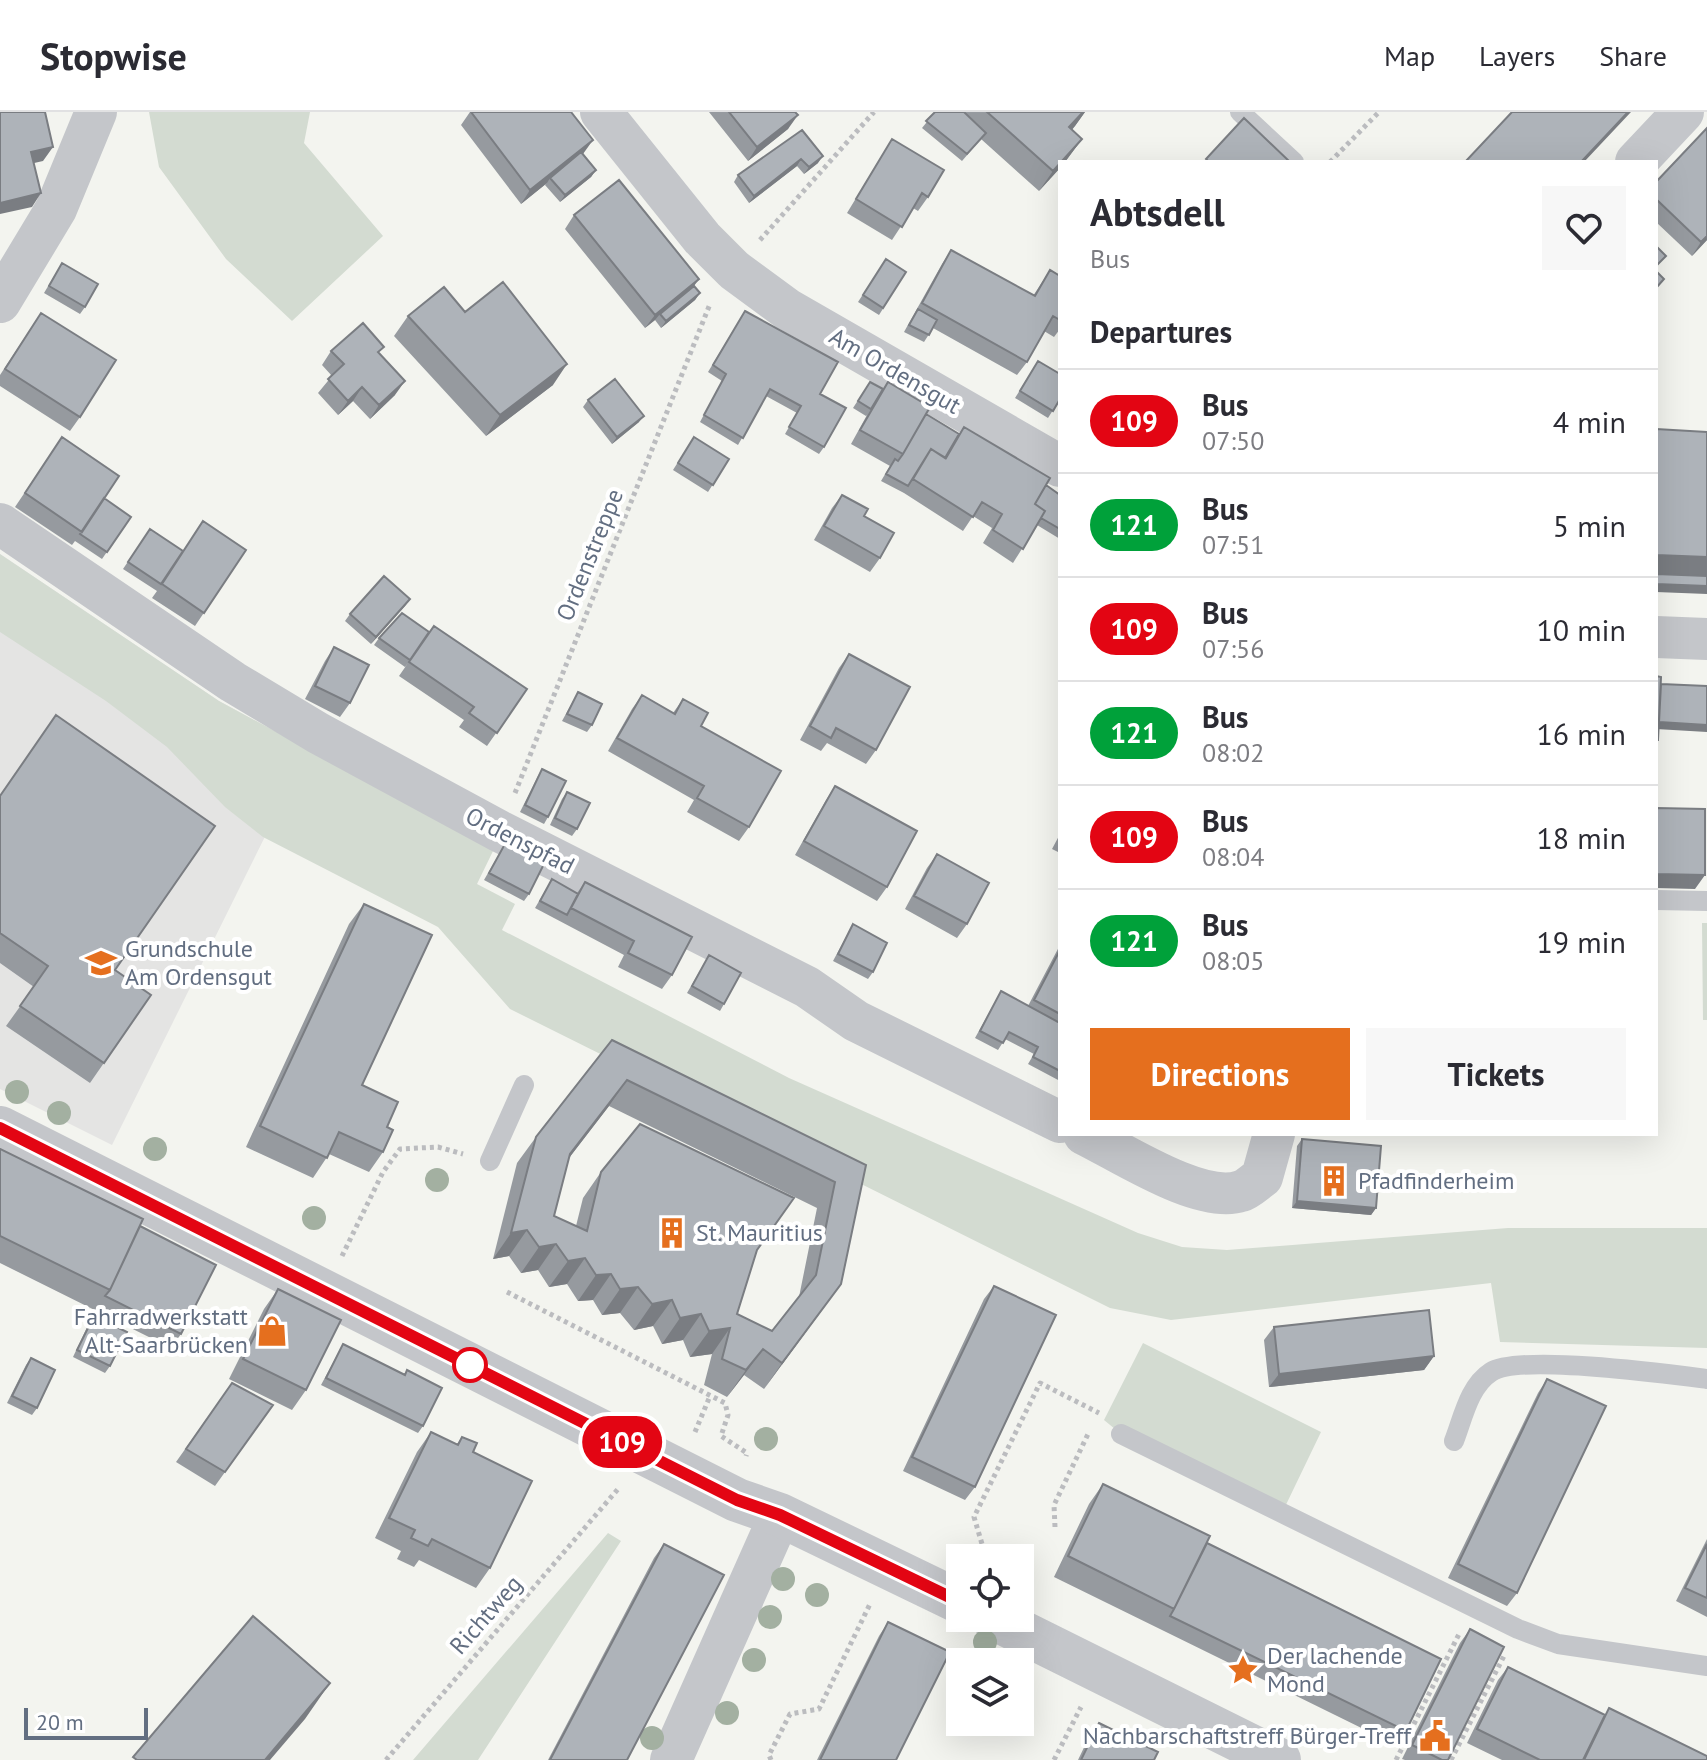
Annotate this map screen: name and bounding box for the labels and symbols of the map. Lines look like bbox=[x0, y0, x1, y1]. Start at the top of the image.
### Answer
street label: Am Ordensgut bbox=[824, 320, 967, 421]
street label: Ordenstreppe bbox=[549, 484, 630, 625]
street label: Ordenspfad bbox=[461, 800, 580, 881]
place label: Grundschule Am Ordensgut bbox=[125, 933, 272, 992]
school or university icon: Grundschule Am Ordensgut bbox=[84, 946, 118, 980]
building icon: Pfadfinderheim bbox=[1317, 1164, 1351, 1198]
place label: Pfadfinderheim bbox=[1358, 1165, 1514, 1196]
building icon: St. Mauritius bbox=[655, 1216, 689, 1250]
place label: St. Mauritius bbox=[696, 1217, 823, 1248]
place label: Fahrradwerkstatt Alt-Saarbrücken bbox=[74, 1301, 248, 1360]
shop icon: Fahrradwerkstatt Alt-Saarbrücken bbox=[255, 1314, 289, 1348]
unlabelled marker bbox=[453, 1348, 487, 1382]
line badge: 109 bbox=[576, 1416, 668, 1468]
street label: Richtweg bbox=[443, 1569, 528, 1661]
place label: Der lachende Mond bbox=[1267, 1640, 1403, 1699]
place icon: Der lachende Mond bbox=[1226, 1653, 1260, 1687]
scale bar bbox=[24, 1704, 148, 1740]
public building icon: Nachbarschaftstreff Bürger-Treff bbox=[1418, 1719, 1452, 1753]
place label: Nachbarschaftstreff Bürger-Treff bbox=[1083, 1720, 1412, 1751]

